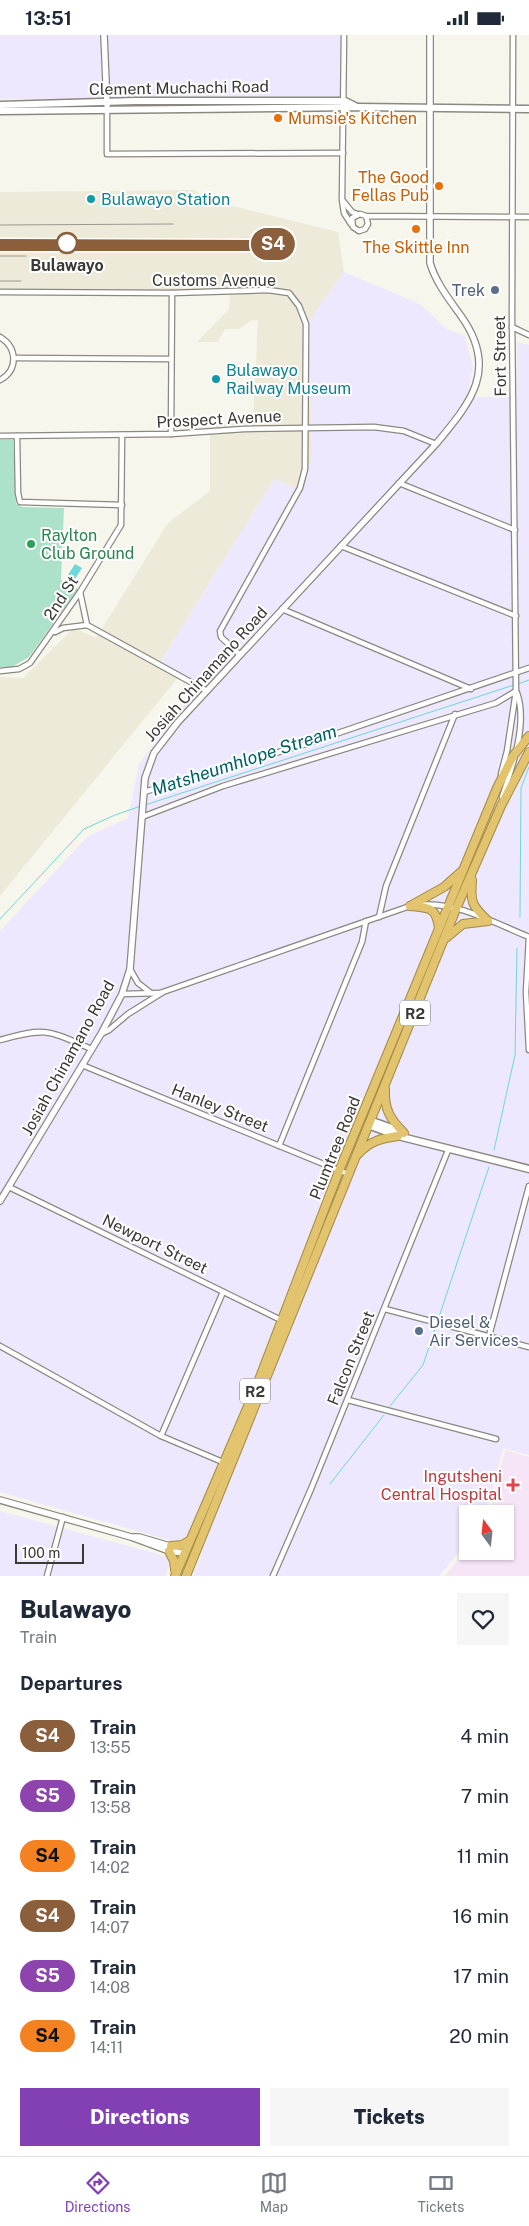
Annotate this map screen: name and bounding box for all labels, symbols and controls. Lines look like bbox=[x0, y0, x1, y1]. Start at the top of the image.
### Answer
text: 13:51 bbox=[25, 7, 72, 29]
street label: Clement Muchachi Road bbox=[89, 77, 269, 99]
place label: Mumsie's Kitchen bbox=[288, 109, 417, 128]
marker: Mumsie's Kitchen bbox=[272, 112, 284, 124]
place label: The Good Fellas Pub bbox=[352, 168, 429, 205]
marker: The Good Fellas Pub bbox=[433, 180, 445, 192]
place label: Bulawayo Station bbox=[101, 190, 230, 209]
marker: Bulawayo Station bbox=[85, 193, 97, 205]
marker: The Skittle Inn bbox=[410, 223, 422, 235]
line badge: S4 bbox=[250, 228, 296, 260]
marker: Bulawayo bbox=[56, 232, 78, 254]
text: S4 bbox=[261, 233, 285, 254]
place label: The Skittle Inn bbox=[362, 238, 470, 257]
place label: Bulawayo bbox=[30, 256, 104, 275]
street label: Customs Avenue bbox=[152, 271, 276, 290]
place label: Trek bbox=[452, 281, 485, 300]
marker: Trek bbox=[489, 284, 501, 296]
street label: Fort Street bbox=[490, 315, 510, 397]
place label: Bulawayo Railway Museum bbox=[226, 361, 351, 398]
marker: Bulawayo Railway Museum bbox=[210, 373, 222, 385]
street label: Prospect Avenue bbox=[156, 406, 282, 432]
place label: Raylton Club Ground bbox=[41, 526, 134, 563]
marker: Raylton Club Ground bbox=[25, 538, 37, 550]
street label: 2nd St bbox=[40, 572, 82, 624]
street label: Josiah Chinamano Road bbox=[141, 603, 271, 745]
water label: Matsheumhlope Stream bbox=[149, 720, 339, 800]
street label: Josiah Chinamano Road bbox=[17, 977, 119, 1139]
road number: R2 bbox=[400, 1001, 430, 1025]
street label: Hanley Street bbox=[169, 1080, 271, 1136]
street label: Plumtree Road bbox=[306, 1094, 364, 1202]
street label: Newport Street bbox=[99, 1210, 211, 1278]
street label: Falcon Street bbox=[323, 1308, 379, 1408]
place label: Diesel & Air Services bbox=[429, 1313, 519, 1350]
marker: Diesel & Air Services bbox=[413, 1325, 425, 1337]
road number: R2 bbox=[240, 1379, 270, 1403]
place label: Ingutsheni Central Hospital bbox=[381, 1467, 502, 1504]
marker: Ingutsheni Central Hospital bbox=[506, 1478, 520, 1492]
north arrow bbox=[459, 1505, 514, 1560]
map controls bbox=[459, 1505, 514, 1560]
scale bar bbox=[15, 1541, 84, 1564]
text: 100 m bbox=[22, 1545, 60, 1561]
button: heart bbox=[457, 1593, 509, 1645]
text: Bulawayo bbox=[20, 1595, 132, 1623]
text: Train bbox=[20, 1628, 57, 1647]
text: Departures bbox=[20, 1672, 123, 1694]
text: Train bbox=[90, 1716, 136, 1738]
text: S4 bbox=[35, 1725, 60, 1746]
text: 4 min bbox=[460, 1725, 509, 1747]
text: 13:55 bbox=[90, 1738, 131, 1757]
text: Train bbox=[90, 1776, 136, 1798]
text: S5 bbox=[35, 1785, 60, 1806]
text: 7 min bbox=[461, 1785, 509, 1807]
text: 13:58 bbox=[90, 1798, 131, 1817]
text: Train bbox=[90, 1836, 136, 1858]
text: S4 bbox=[35, 1845, 60, 1866]
text: 11 min bbox=[457, 1845, 509, 1867]
text: 14:02 bbox=[90, 1858, 130, 1877]
text: Train bbox=[90, 1896, 136, 1918]
text: S4 bbox=[35, 1905, 60, 1926]
text: 16 min bbox=[453, 1905, 509, 1927]
text: 14:07 bbox=[90, 1918, 129, 1937]
text: Train bbox=[90, 1956, 136, 1978]
text: S5 bbox=[35, 1965, 60, 1986]
text: 17 min bbox=[453, 1965, 509, 1987]
text: 14:08 bbox=[90, 1978, 130, 1997]
text: Train bbox=[90, 2016, 136, 2038]
text: S4 bbox=[35, 2025, 60, 2046]
text: 20 min bbox=[449, 2025, 509, 2047]
text: 14:11 bbox=[90, 2038, 123, 2057]
button: Directions bbox=[20, 2088, 260, 2146]
button: Tickets bbox=[270, 2088, 509, 2146]
tab: Directions bbox=[65, 2169, 130, 2215]
tab: Map bbox=[260, 2169, 288, 2215]
tab: Tickets bbox=[417, 2169, 464, 2215]

